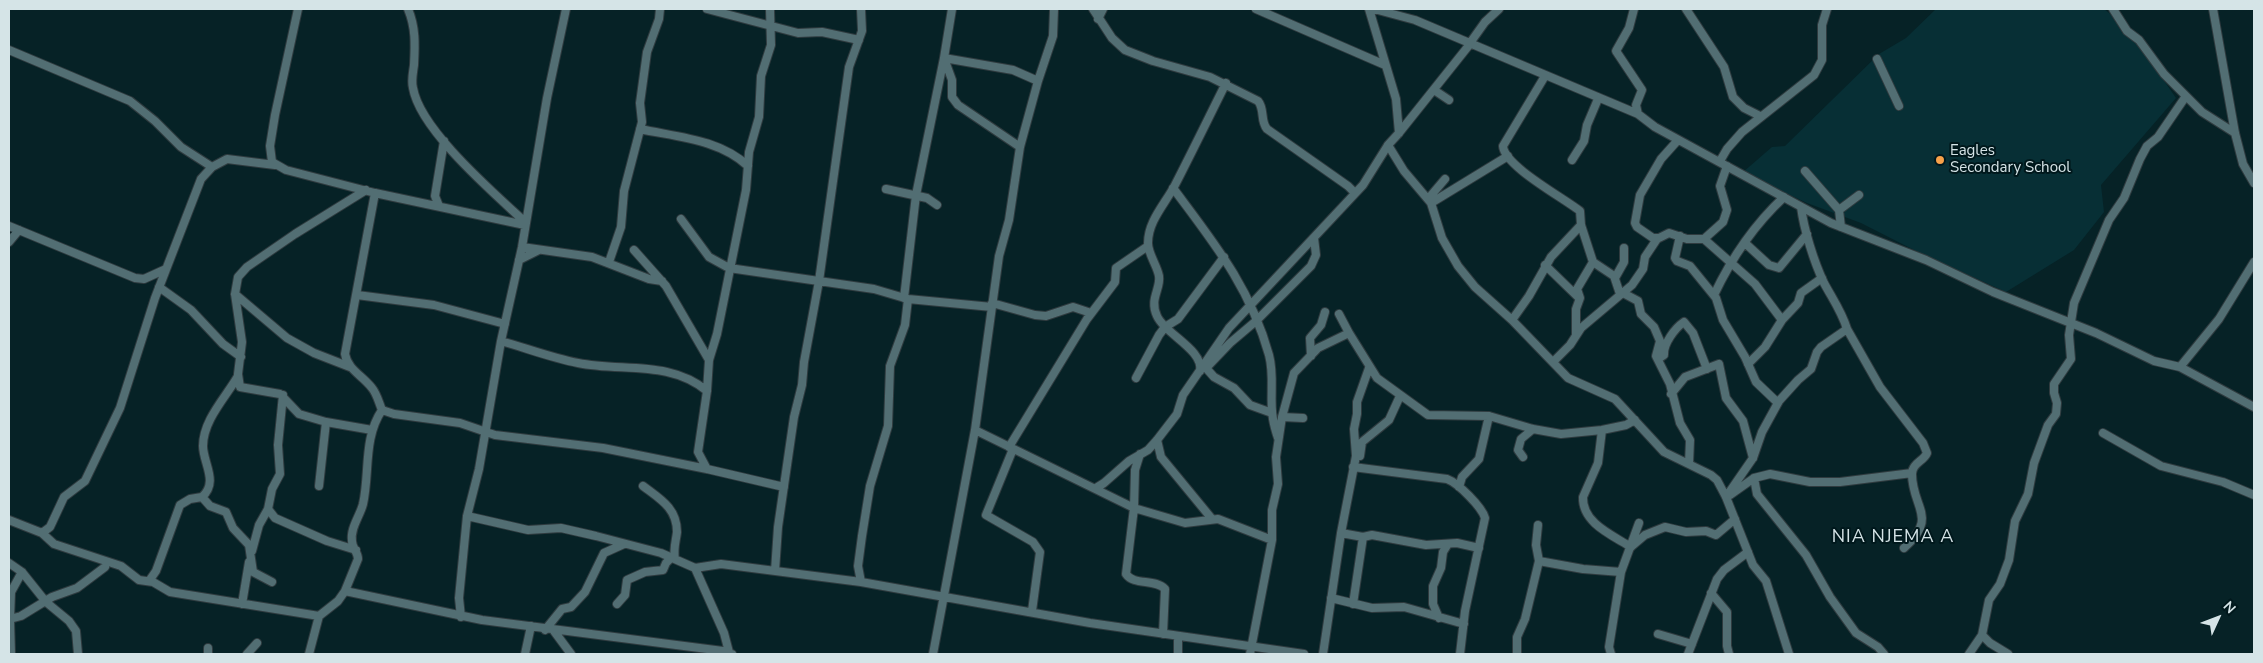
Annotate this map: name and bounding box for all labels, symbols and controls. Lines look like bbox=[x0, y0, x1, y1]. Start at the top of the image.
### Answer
place label: Eagles Secondary School bbox=[1950, 142, 2071, 177]
marker: Eagles Secondary School bbox=[1934, 154, 1946, 166]
district label: NIA NJEMA A bbox=[1830, 527, 1956, 549]
north arrow bbox=[2193, 593, 2243, 643]
text: N bbox=[2219, 597, 2240, 618]

